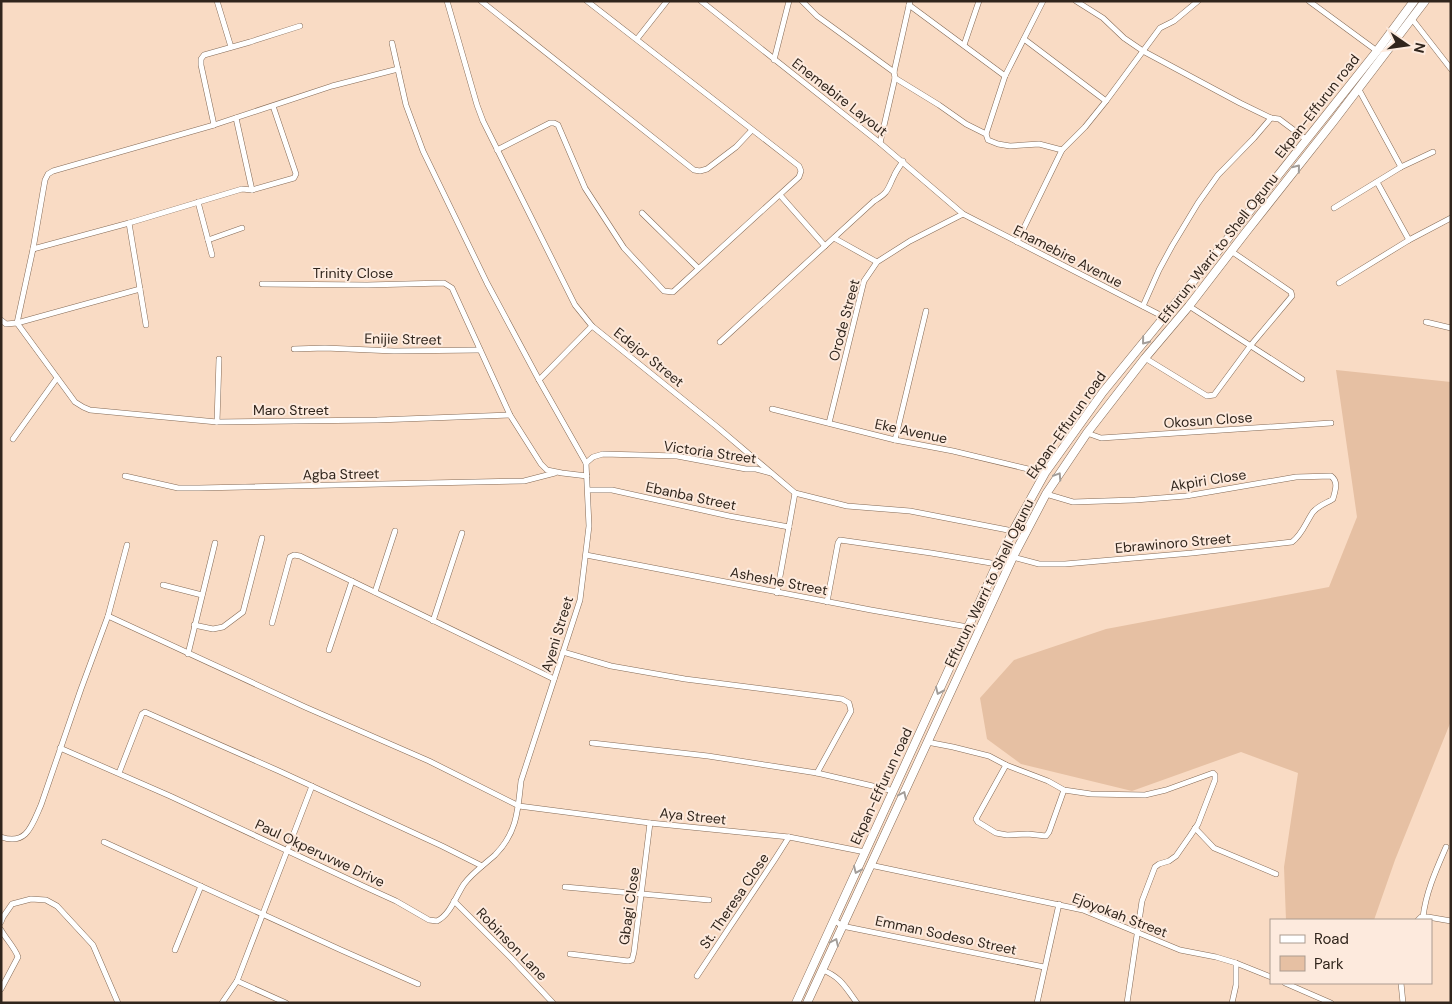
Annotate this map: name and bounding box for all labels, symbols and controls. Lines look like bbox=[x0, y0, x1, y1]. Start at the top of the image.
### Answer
north arrow bbox=[1382, 20, 1432, 70]
text: N bbox=[1410, 41, 1430, 55]
street label: Ekpan-Effurun road bbox=[1271, 50, 1363, 162]
street label: Enemebire Layout bbox=[788, 54, 892, 140]
one-way arrow bbox=[1291, 165, 1299, 174]
street label: Effurun, Warri to Shell Ogunu bbox=[1154, 170, 1282, 326]
street label: Enamebire Avenue bbox=[1010, 221, 1126, 291]
street label: Trinity Close bbox=[313, 264, 393, 282]
street label: Orode Street bbox=[824, 277, 864, 363]
street label: Edejor Street bbox=[610, 323, 688, 391]
street label: Enijie Street bbox=[364, 329, 442, 349]
one-way arrow bbox=[1142, 335, 1150, 344]
street label: Ekpan-Effurun road bbox=[1022, 368, 1110, 482]
street label: Maro Street bbox=[253, 401, 329, 419]
street label: Okosun Close bbox=[1163, 408, 1253, 432]
street label: Eke Avenue bbox=[873, 415, 949, 447]
street label: Victoria Street bbox=[662, 437, 758, 467]
street label: Agba Street bbox=[302, 464, 380, 484]
street label: Akpiri Close bbox=[1168, 465, 1248, 495]
one-way arrow bbox=[1052, 472, 1061, 482]
street label: Ebanba Street bbox=[644, 478, 738, 514]
street label: Effurun, Warri to Shell Ogunu bbox=[940, 496, 1038, 670]
street label: Ebrawinoro Street bbox=[1114, 529, 1232, 557]
street label: Asheshe Street bbox=[729, 563, 829, 599]
street label: Ayeni Street bbox=[537, 594, 577, 674]
one-way arrow bbox=[935, 686, 946, 695]
street label: Ekpan-Effurun road bbox=[846, 725, 916, 847]
one-way arrow bbox=[896, 791, 907, 800]
street label: Aya Street bbox=[659, 804, 727, 828]
street label: Paul Okperuvwe Drive bbox=[252, 815, 388, 891]
street label: St. Theresa Close bbox=[695, 850, 773, 952]
one-way arrow bbox=[852, 865, 863, 874]
street label: Gbagi Close bbox=[615, 866, 643, 946]
street label: Ejoyokah Street bbox=[1070, 889, 1170, 941]
street label: Robinson Lane bbox=[473, 904, 551, 984]
street label: Emman Sodeso Street bbox=[874, 911, 1018, 959]
legend bbox=[1270, 919, 1432, 984]
text: Road bbox=[1314, 929, 1349, 949]
one-way arrow bbox=[828, 938, 839, 947]
text: Park bbox=[1314, 954, 1344, 974]

